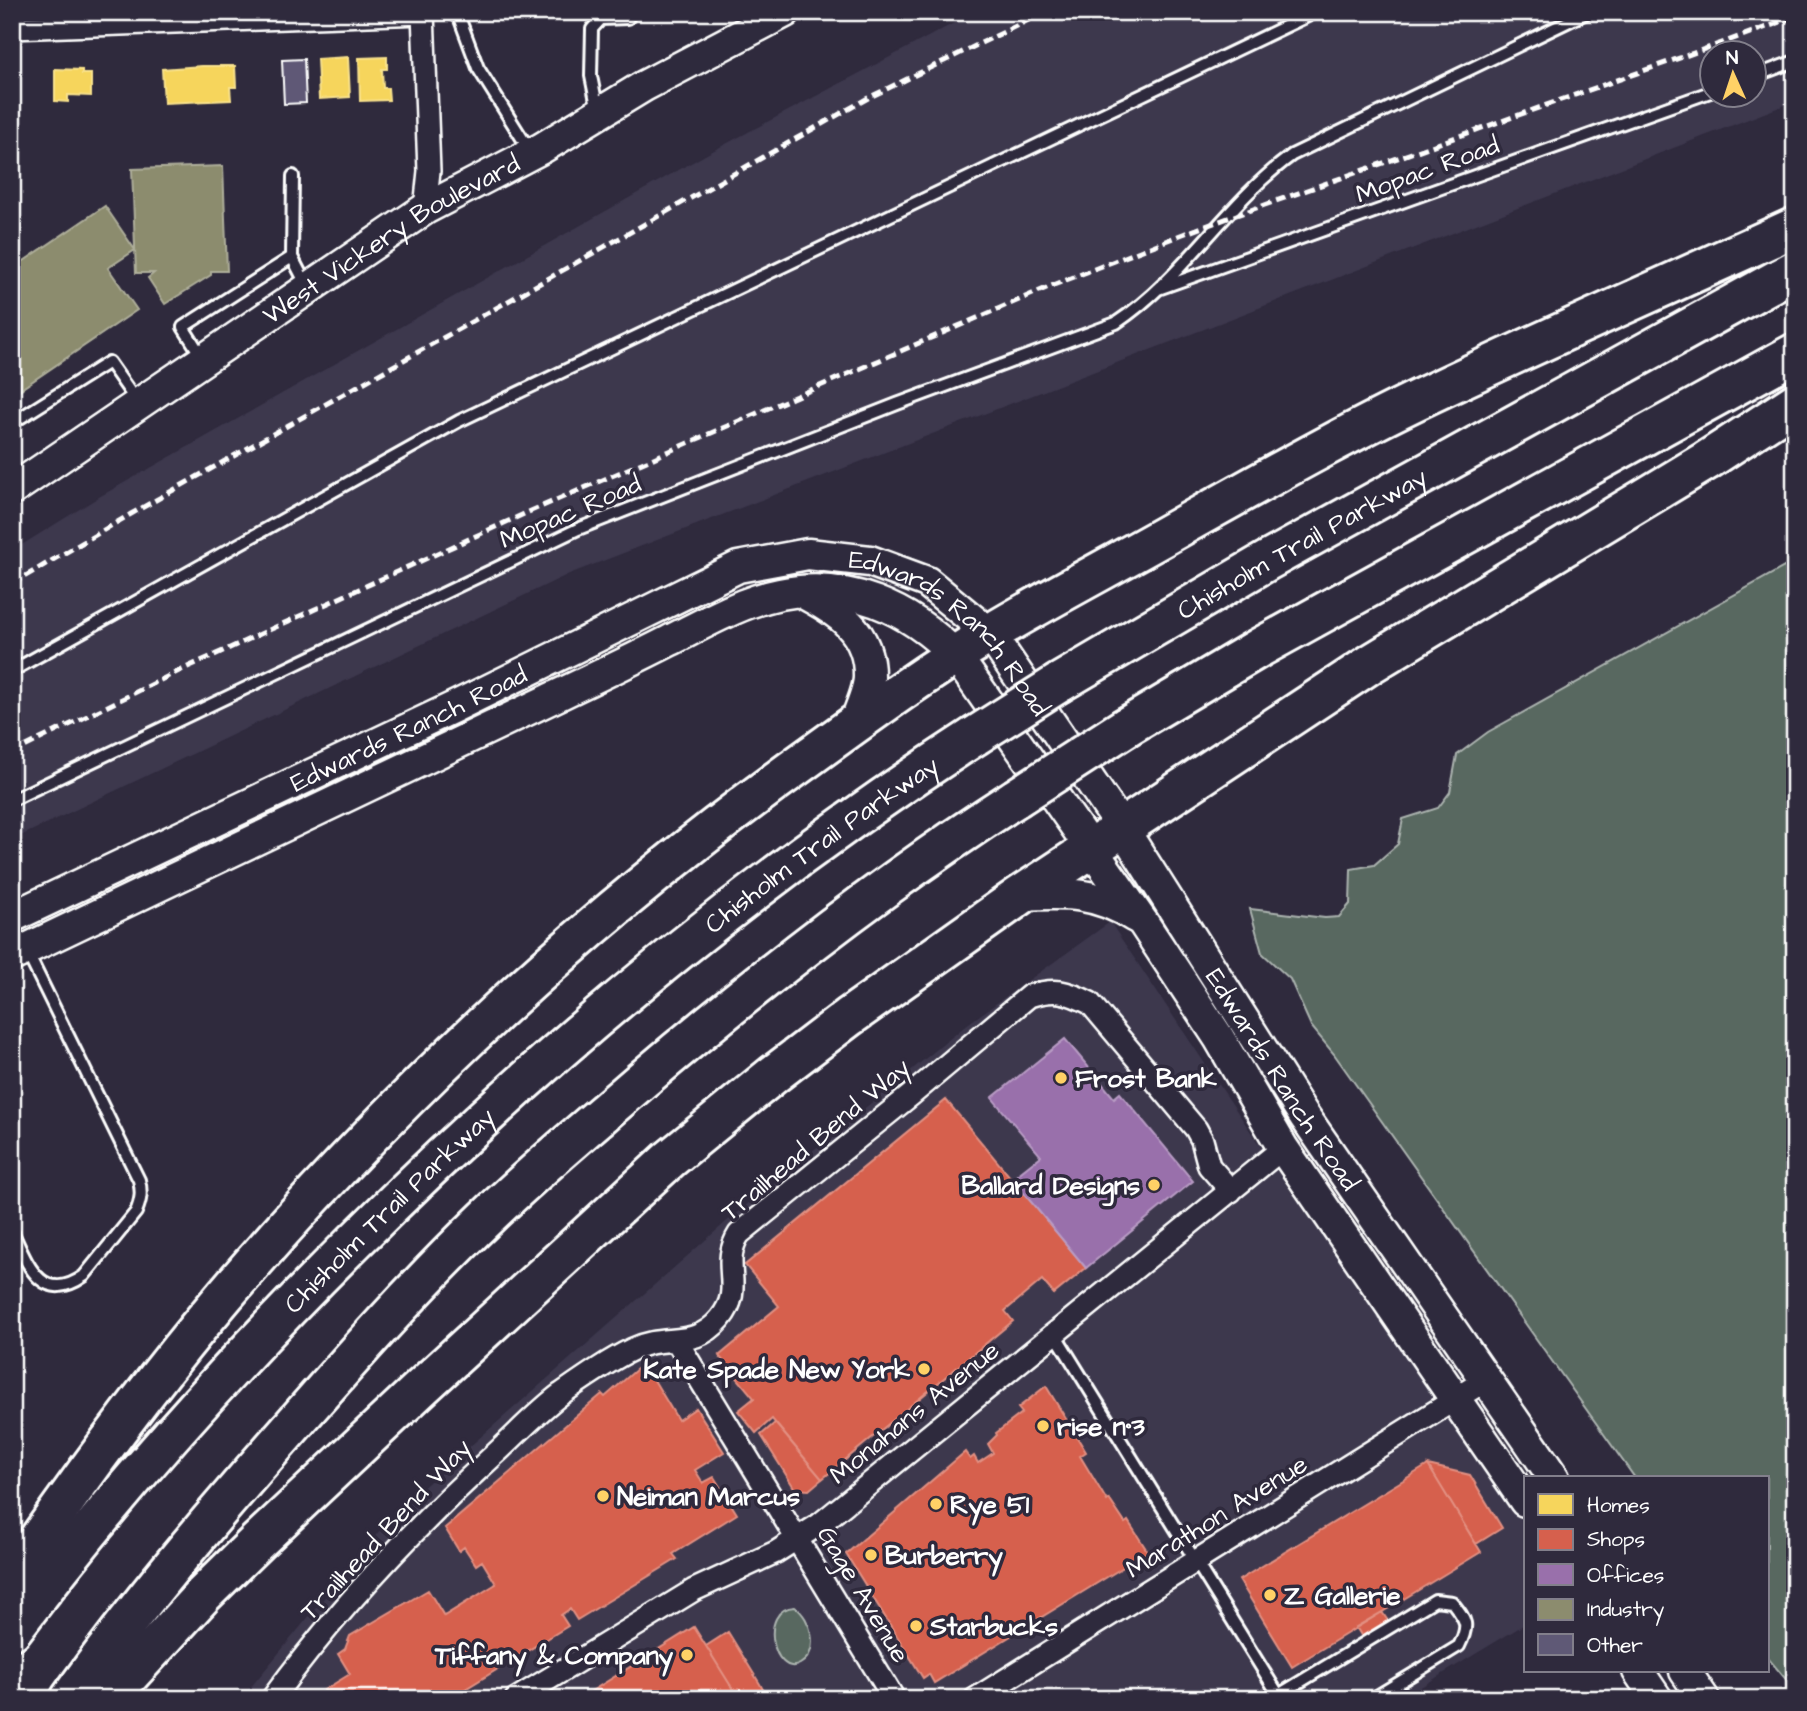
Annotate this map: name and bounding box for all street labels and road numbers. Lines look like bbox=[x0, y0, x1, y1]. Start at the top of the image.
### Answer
street label: Mopac Road bbox=[1351, 127, 1504, 213]
street label: West Vickery Boulevard bbox=[256, 146, 526, 333]
street label: Chisholm Trail Parkway bbox=[1170, 459, 1434, 629]
street label: Mopac Road bbox=[494, 466, 647, 558]
street label: Edwards Ranch Road bbox=[847, 542, 1058, 723]
street label: Edwards Ranch Road bbox=[284, 657, 533, 801]
street label: Chisholm Trail Parkway bbox=[697, 748, 947, 942]
street label: Edwards Ranch Road bbox=[1197, 962, 1368, 1198]
street label: Trailhead Bend Way bbox=[713, 1050, 919, 1231]
street label: Chisholm Trail Parkway bbox=[276, 1100, 504, 1322]
street label: Monahans Avenue bbox=[822, 1333, 1007, 1493]
street label: Trailhead Bend Way bbox=[292, 1431, 481, 1630]
street label: Marathon Avenue bbox=[1119, 1446, 1314, 1587]
street label: Gage Avenue bbox=[806, 1519, 918, 1671]

